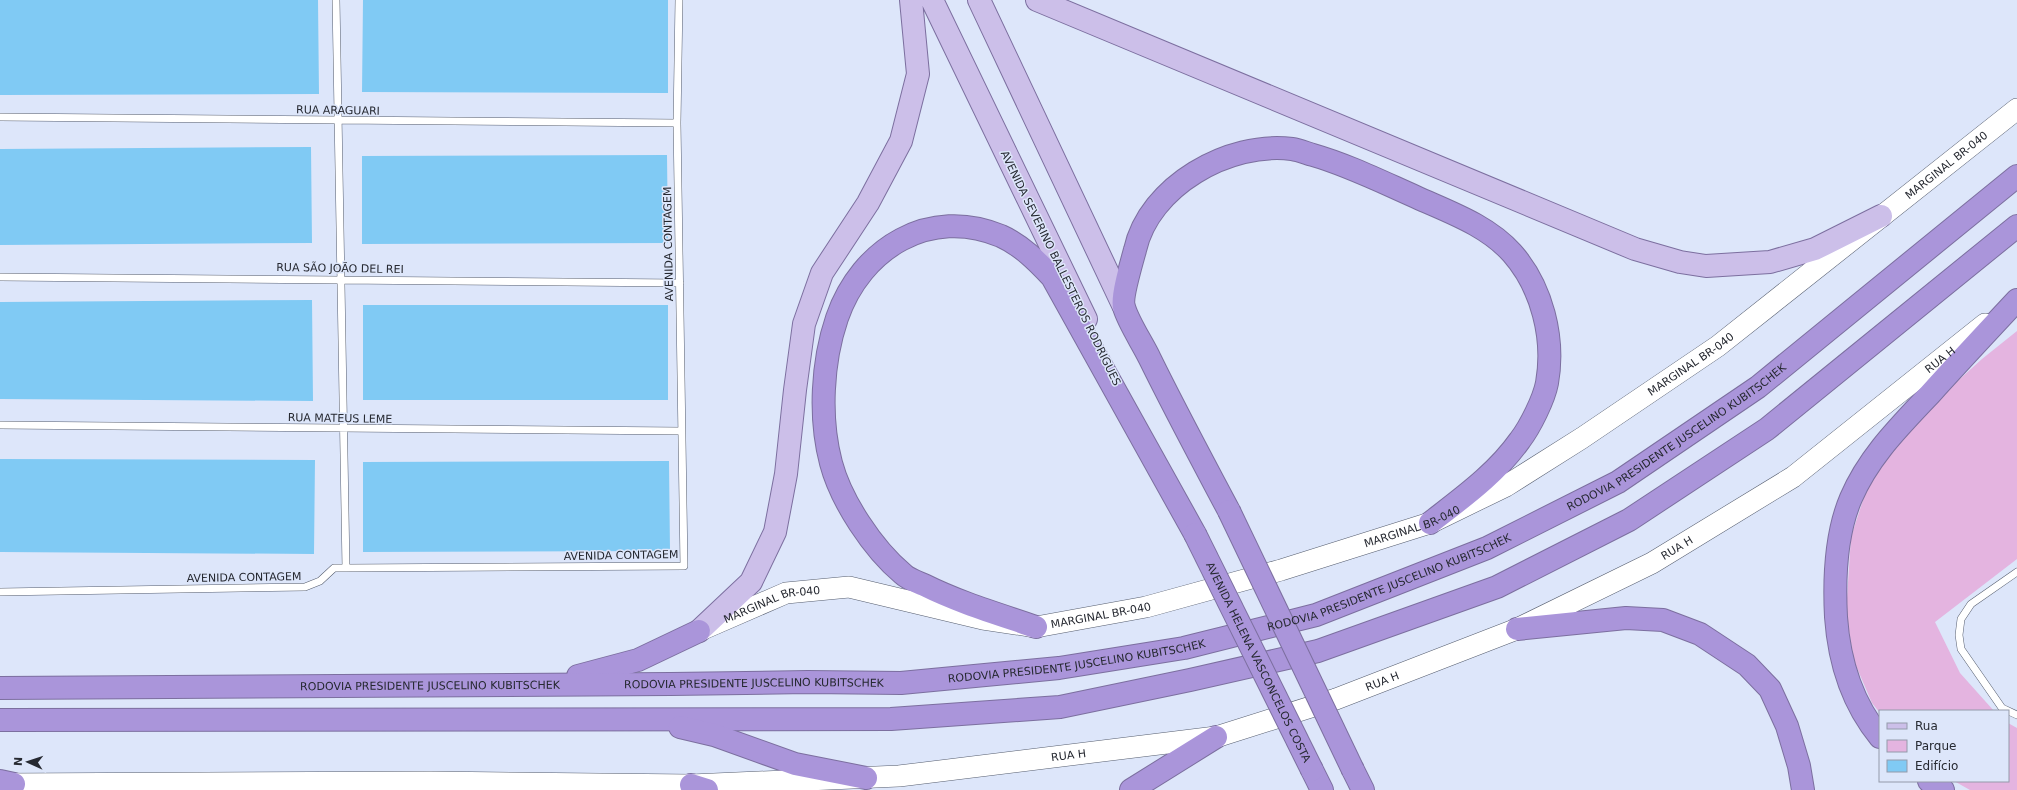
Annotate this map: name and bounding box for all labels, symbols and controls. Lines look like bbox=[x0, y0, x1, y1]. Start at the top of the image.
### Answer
street label: RUA ARAGUARI bbox=[296, 103, 380, 118]
street label: MARGINAL BR-040 bbox=[1903, 129, 1990, 202]
street label: AVENIDA SEVERINO BALLESTEROS RODRIGUES bbox=[998, 149, 1123, 388]
street label: AVENIDA CONTAGEM bbox=[661, 186, 676, 301]
street label: RUA SÃO JOÃO DEL REI bbox=[276, 261, 404, 276]
street label: MARGINAL BR-040 bbox=[1645, 330, 1736, 399]
street label: RUA H bbox=[1923, 344, 1958, 376]
street label: RODOVIA PRESIDENTE JUSCELINO KUBITSCHEK bbox=[1565, 360, 1789, 514]
street label: RUA MATEUS LEME bbox=[288, 411, 392, 426]
street label: MARGINAL BR-040 bbox=[1362, 503, 1462, 550]
street label: RODOVIA PRESIDENTE JUSCELINO KUBITSCHEK bbox=[1266, 531, 1514, 634]
street label: RUA H bbox=[1659, 534, 1696, 563]
street label: AVENIDA CONTAGEM bbox=[564, 548, 679, 563]
street label: AVENIDA HELENA VASCONCELOS COSTA bbox=[1203, 560, 1313, 765]
street label: AVENIDA CONTAGEM bbox=[187, 570, 302, 585]
street label: MARGINAL BR-040 bbox=[722, 584, 821, 626]
street label: MARGINAL BR-040 bbox=[1050, 600, 1153, 631]
street label: RODOVIA PRESIDENTE JUSCELINO KUBITSCHEK bbox=[947, 637, 1207, 686]
street label: RUA H bbox=[1364, 669, 1401, 694]
street label: RODOVIA PRESIDENTE JUSCELINO KUBITSCHEK bbox=[624, 676, 885, 691]
street label: RODOVIA PRESIDENTE JUSCELINO KUBITSCHEK bbox=[300, 679, 561, 693]
legend bbox=[1879, 710, 2009, 782]
text: Rua bbox=[1915, 719, 1938, 733]
text: Parque bbox=[1915, 739, 1956, 753]
north arrow bbox=[8, 742, 48, 782]
street label: RUA H bbox=[1050, 747, 1087, 764]
text: N bbox=[12, 757, 25, 766]
text: Edifício bbox=[1915, 759, 1958, 773]

